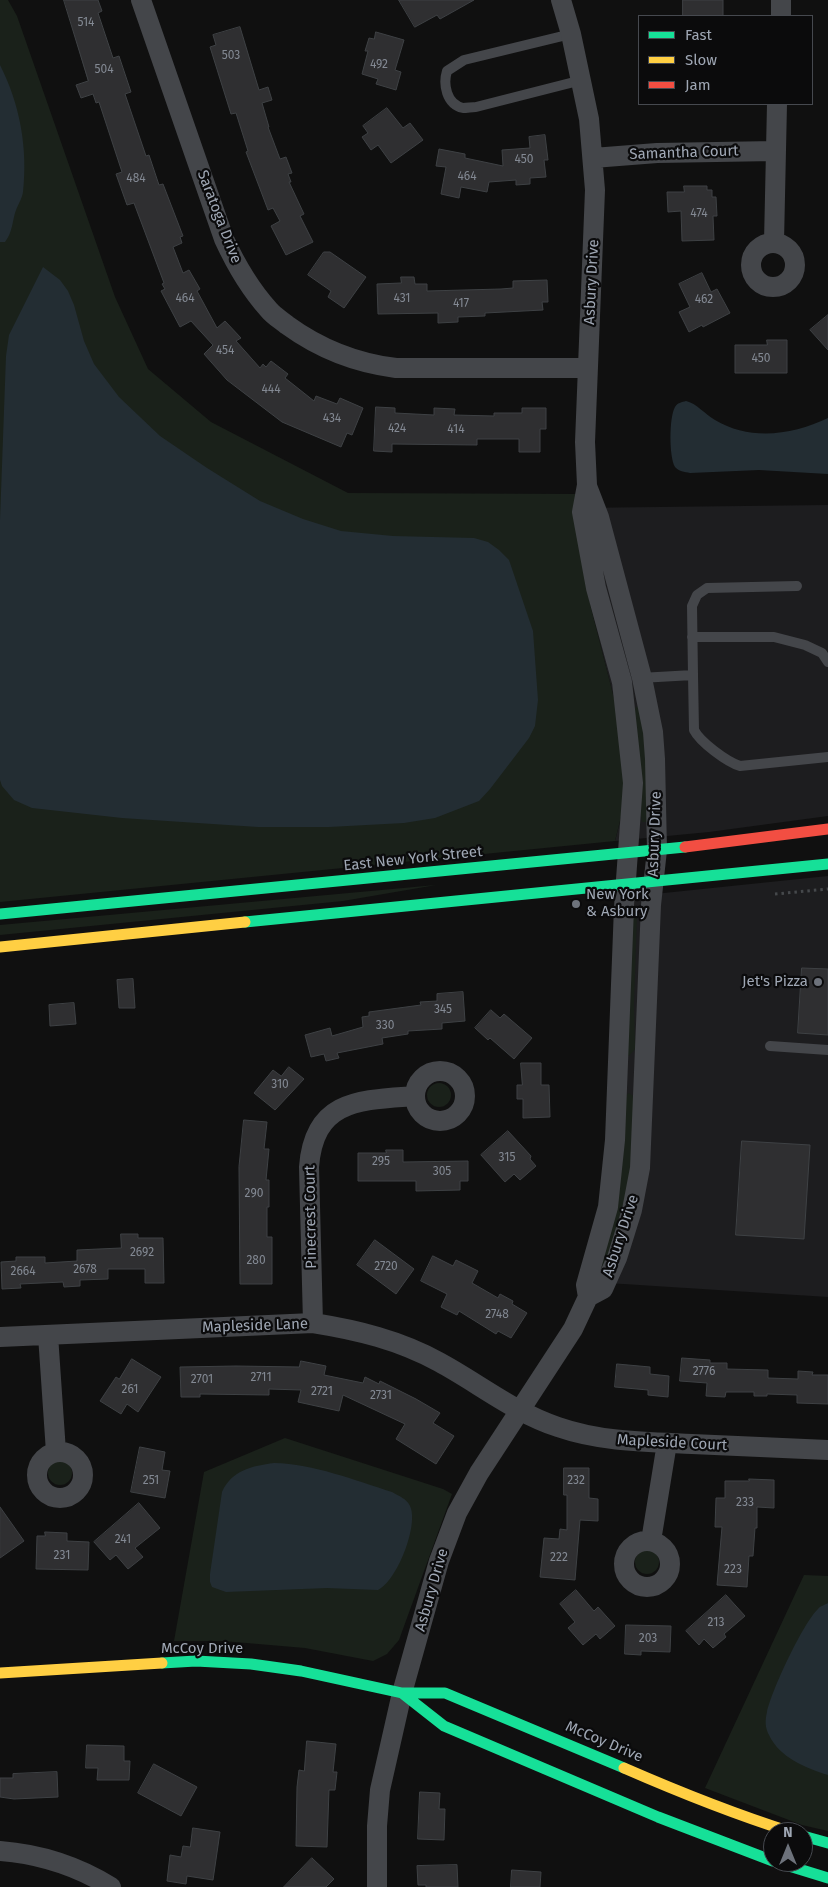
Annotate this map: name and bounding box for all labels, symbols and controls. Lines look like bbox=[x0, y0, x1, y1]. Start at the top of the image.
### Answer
legend bbox=[638, 15, 813, 105]
house number: 514 bbox=[78, 16, 94, 30]
text: Fast bbox=[685, 26, 712, 44]
house number: 503 bbox=[222, 49, 240, 63]
text: Slow bbox=[685, 51, 717, 69]
house number: 492 bbox=[370, 58, 388, 72]
house number: 504 bbox=[94, 63, 114, 77]
text: Jam bbox=[685, 76, 711, 94]
street label: Samantha Court bbox=[629, 142, 739, 164]
house number: 450 bbox=[515, 153, 533, 167]
street label: Saratoga Drive bbox=[193, 168, 245, 266]
house number: 464 bbox=[457, 170, 477, 184]
house number: 484 bbox=[126, 172, 146, 186]
house number: 474 bbox=[690, 207, 708, 221]
street label: Asbury Drive bbox=[581, 239, 603, 325]
house number: 464 bbox=[175, 292, 195, 306]
house number: 431 bbox=[393, 292, 411, 306]
house number: 462 bbox=[695, 293, 713, 307]
house number: 417 bbox=[453, 297, 469, 311]
house number: 454 bbox=[216, 344, 234, 358]
house number: 450 bbox=[752, 352, 770, 366]
house number: 444 bbox=[261, 383, 281, 397]
house number: 434 bbox=[323, 412, 341, 426]
house number: 424 bbox=[388, 422, 406, 436]
house number: 414 bbox=[447, 423, 465, 437]
street label: Asbury Drive bbox=[645, 791, 665, 877]
street label: East New York Street bbox=[343, 843, 483, 875]
place label: New York & Asbury bbox=[586, 886, 649, 921]
marker: New York & Asbury bbox=[570, 898, 582, 910]
place label: Jet's Pizza bbox=[742, 973, 808, 991]
marker: Jet's Pizza bbox=[812, 976, 824, 988]
house number: 345 bbox=[434, 1003, 452, 1017]
house number: 330 bbox=[376, 1019, 394, 1033]
house number: 310 bbox=[271, 1078, 289, 1092]
house number: 315 bbox=[499, 1151, 515, 1165]
house number: 295 bbox=[372, 1155, 390, 1169]
street label: Pinecrest Court bbox=[301, 1165, 321, 1269]
house number: 305 bbox=[433, 1165, 451, 1179]
house number: 290 bbox=[245, 1187, 263, 1201]
street label: Asbury Drive bbox=[599, 1193, 643, 1279]
house number: 2692 bbox=[130, 1246, 154, 1260]
house number: 280 bbox=[246, 1254, 266, 1268]
house number: 2720 bbox=[374, 1260, 398, 1274]
house number: 2678 bbox=[73, 1263, 97, 1277]
house number: 2664 bbox=[10, 1265, 36, 1279]
house number: 2748 bbox=[485, 1308, 509, 1322]
street label: Mapleside Lane bbox=[202, 1315, 308, 1337]
house number: 2776 bbox=[693, 1365, 715, 1379]
house number: 2711 bbox=[250, 1371, 272, 1385]
house number: 2701 bbox=[191, 1373, 213, 1387]
house number: 261 bbox=[122, 1383, 138, 1397]
house number: 2721 bbox=[311, 1385, 333, 1399]
house number: 2731 bbox=[370, 1389, 392, 1403]
street label: Mapleside Court bbox=[616, 1431, 728, 1455]
house number: 251 bbox=[143, 1474, 159, 1488]
house number: 232 bbox=[567, 1474, 585, 1488]
house number: 233 bbox=[736, 1496, 754, 1510]
house number: 241 bbox=[115, 1533, 131, 1547]
street label: Asbury Drive bbox=[412, 1546, 452, 1634]
house number: 231 bbox=[54, 1549, 70, 1563]
house number: 222 bbox=[550, 1551, 568, 1565]
house number: 223 bbox=[724, 1563, 742, 1577]
house number: 213 bbox=[708, 1616, 724, 1630]
house number: 203 bbox=[639, 1632, 657, 1646]
street label: McCoy Drive bbox=[161, 1640, 243, 1658]
street label: McCoy Drive bbox=[563, 1718, 645, 1766]
north arrow bbox=[763, 1822, 813, 1872]
text: N bbox=[783, 1824, 793, 1841]

